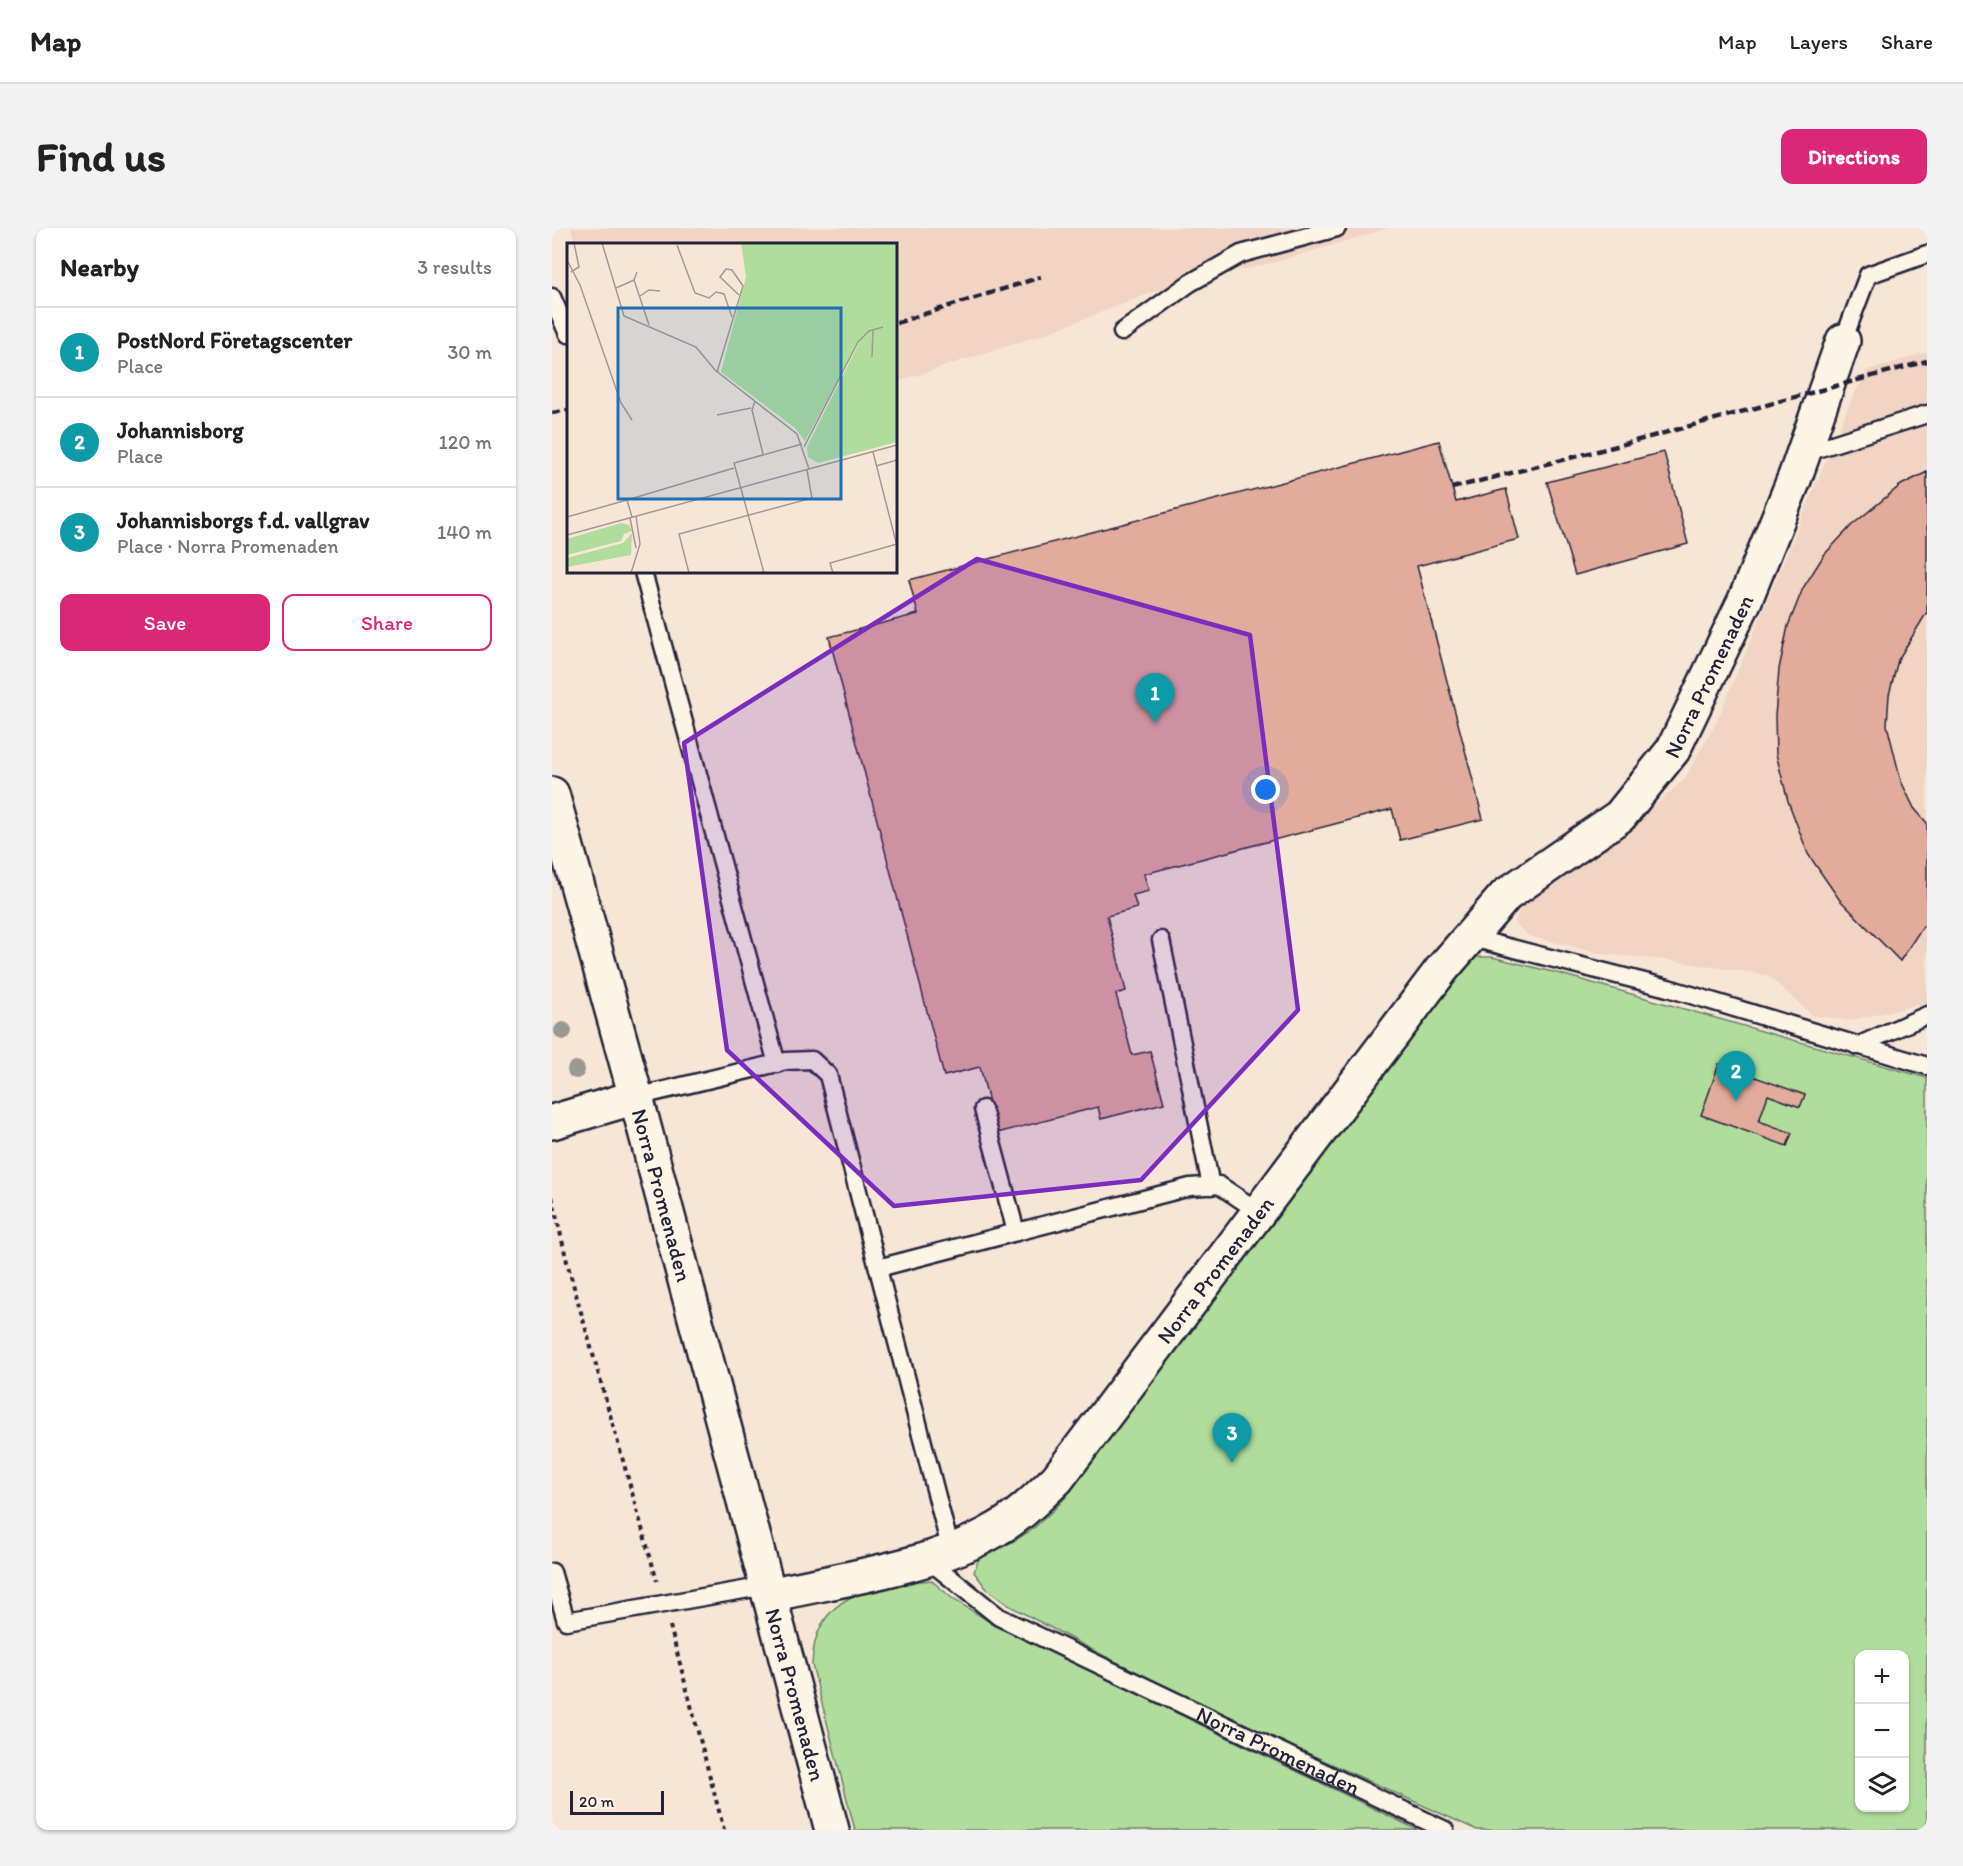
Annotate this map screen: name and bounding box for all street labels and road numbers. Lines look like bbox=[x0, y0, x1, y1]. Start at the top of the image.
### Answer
street label: Norra Promenaden bbox=[1658, 590, 1760, 762]
street label: Norra Promenaden bbox=[626, 1106, 698, 1285]
street label: Norra Promenaden bbox=[1151, 1190, 1280, 1349]
street label: Norra Promenaden bbox=[759, 1605, 831, 1785]
street label: Norra Promenaden bbox=[1192, 1700, 1365, 1802]

